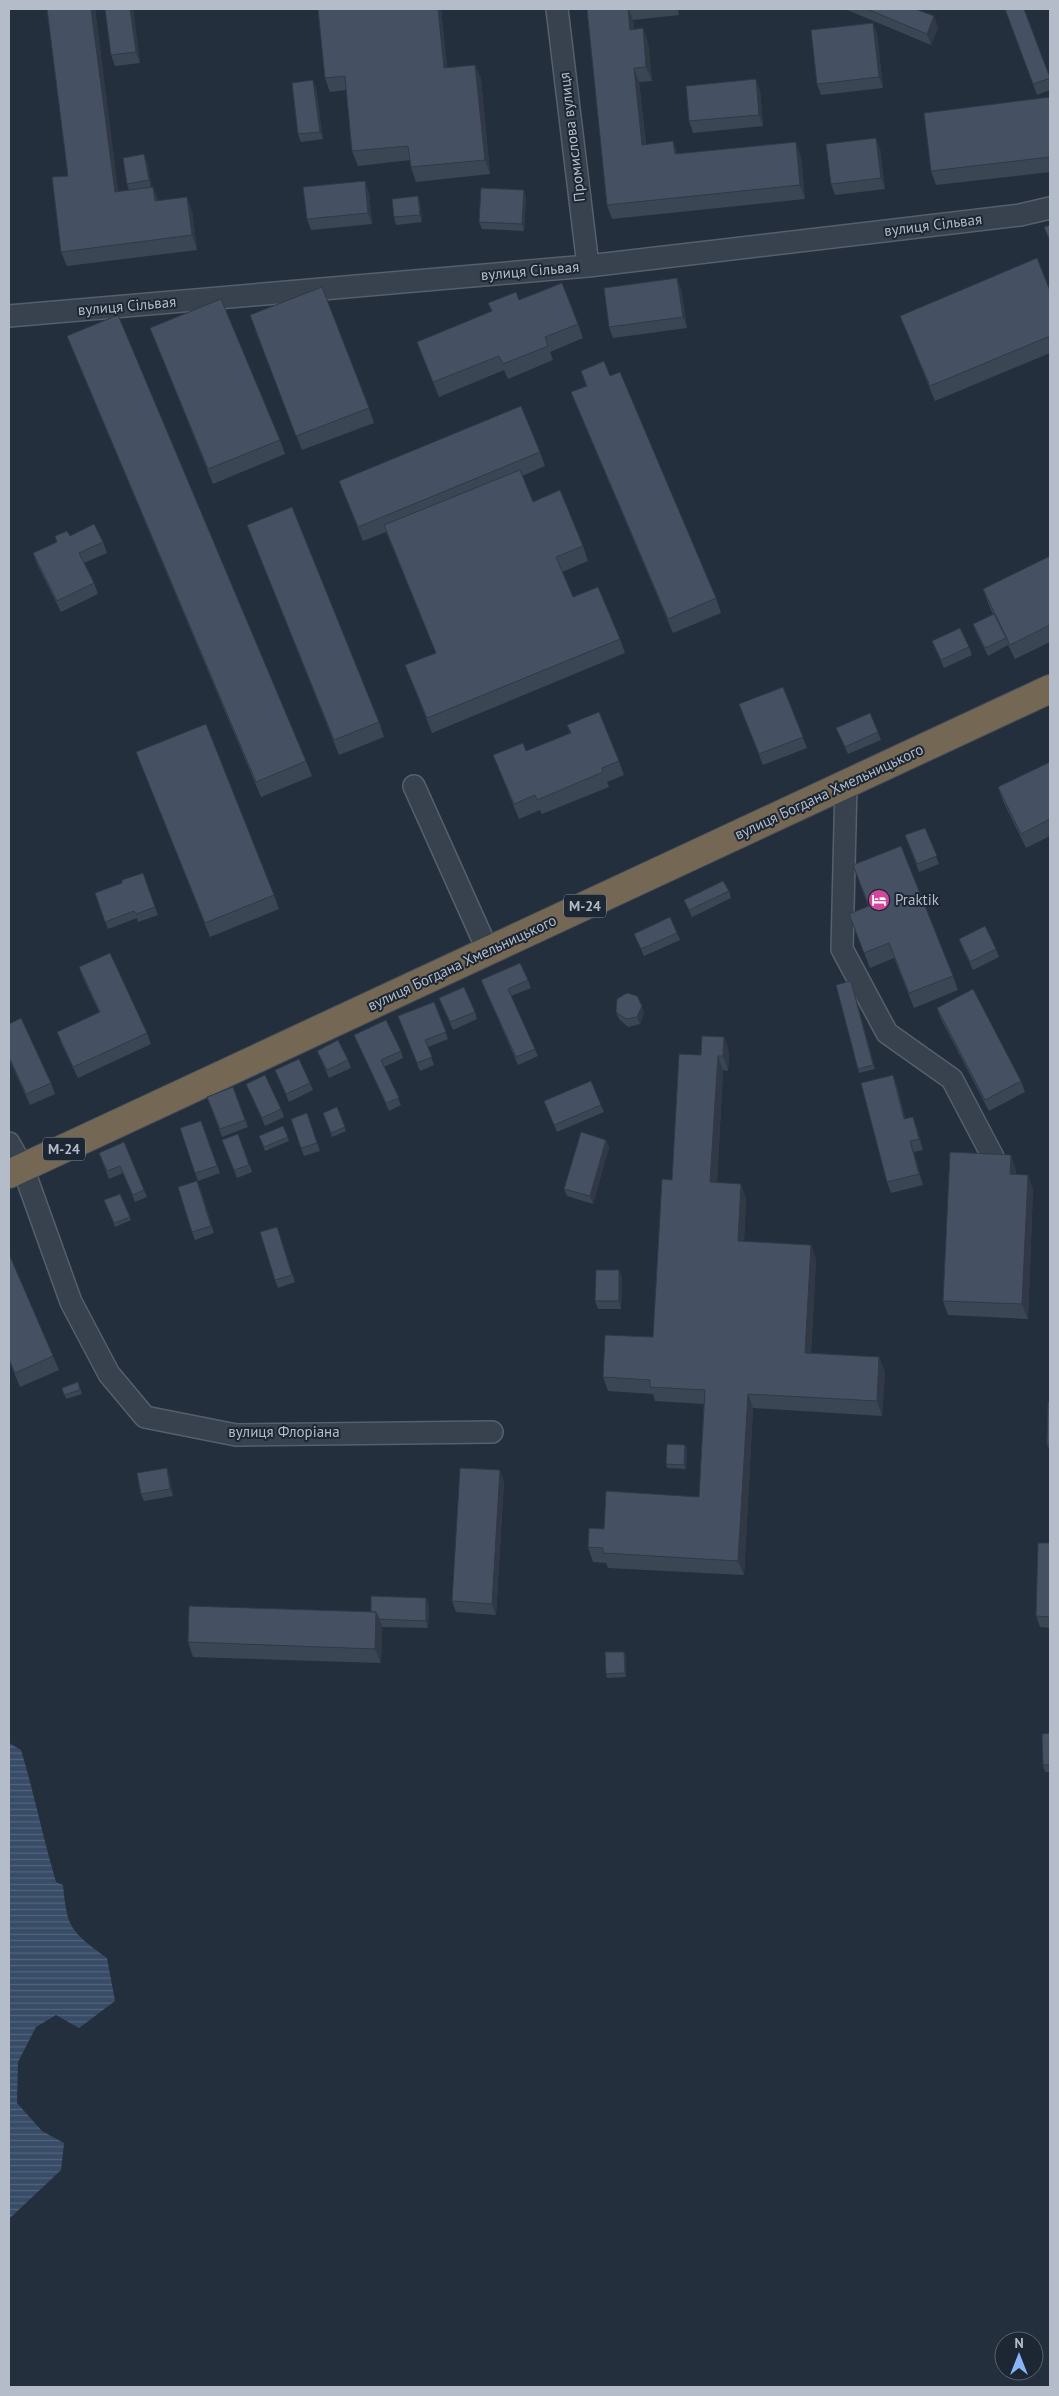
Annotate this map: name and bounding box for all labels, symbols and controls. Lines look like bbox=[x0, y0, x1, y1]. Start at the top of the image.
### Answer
street label: Промислова вулиця bbox=[554, 71, 589, 203]
street label: вулиця Сільвая bbox=[883, 209, 983, 240]
street label: вулиця Сільвая bbox=[480, 257, 580, 284]
street label: вулиця Сільвая bbox=[77, 292, 177, 319]
street label: вулиця Богдана Хмельницького bbox=[731, 739, 926, 844]
hotel icon: Praktik bbox=[867, 888, 891, 912]
place label: Praktik bbox=[895, 890, 940, 909]
road number: М-24 bbox=[564, 894, 606, 918]
street label: вулиця Богдана Хмельницького bbox=[364, 910, 559, 1015]
road number: М-24 bbox=[43, 1138, 85, 1160]
street label: вулиця Флоріана bbox=[228, 1422, 340, 1441]
north arrow bbox=[994, 2331, 1044, 2381]
text: N bbox=[1014, 2334, 1024, 2352]

